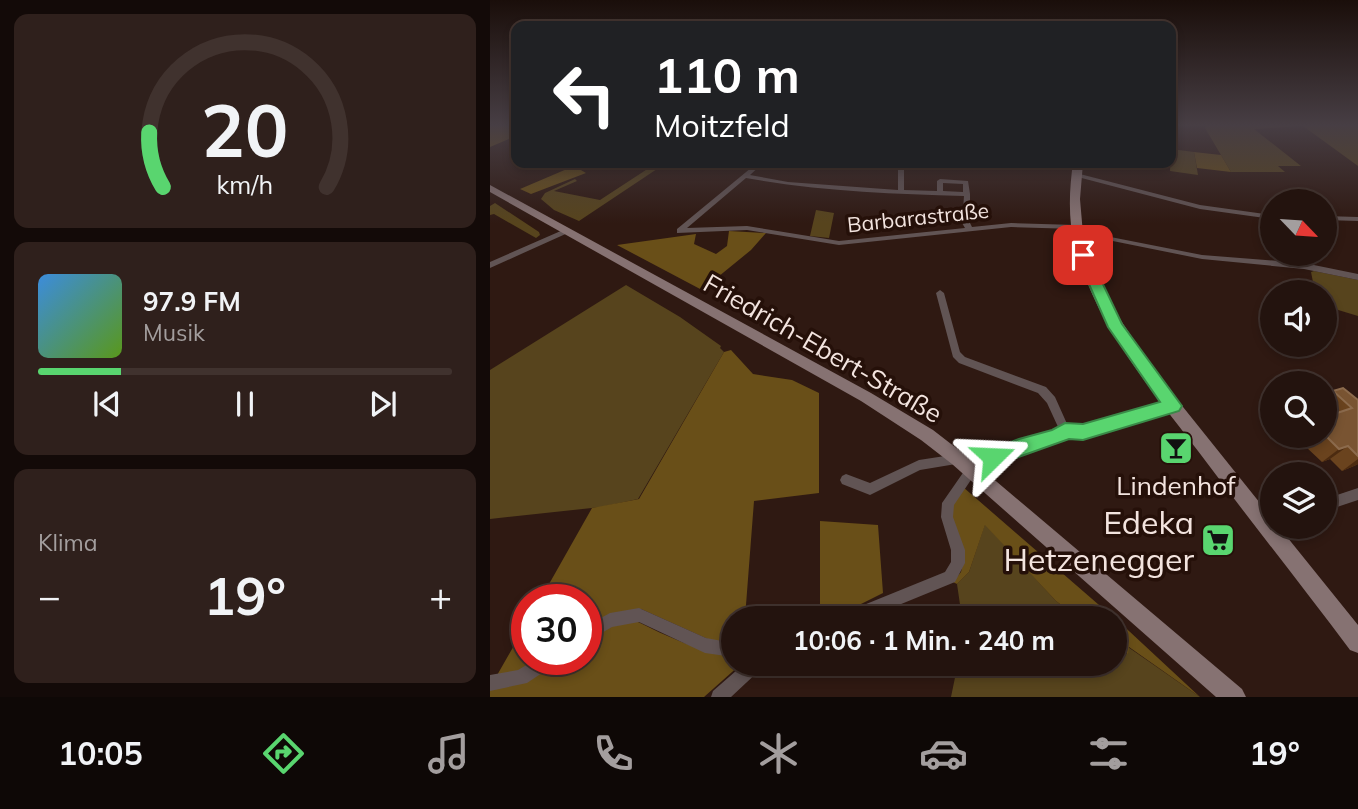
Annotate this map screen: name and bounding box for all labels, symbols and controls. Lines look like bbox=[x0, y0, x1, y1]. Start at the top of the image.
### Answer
text: 110 m bbox=[654, 44, 800, 105]
icon: left bbox=[539, 49, 630, 140]
text: 20 bbox=[201, 84, 289, 175]
text: Moitzfeld bbox=[654, 105, 790, 145]
text: km/h bbox=[217, 169, 273, 200]
north arrow bbox=[1260, 189, 1337, 266]
map controls bbox=[1260, 189, 1337, 539]
street label: Barbarastraße bbox=[846, 197, 990, 237]
pin bbox=[1053, 225, 1113, 285]
icon: arrive bbox=[1064, 236, 1102, 274]
street label: Friedrich-Ebert-Straße bbox=[698, 266, 948, 430]
button: sound bbox=[1260, 280, 1337, 357]
text: 97.9 FM bbox=[143, 285, 241, 318]
text: Musik bbox=[143, 318, 205, 347]
button: search bbox=[1260, 371, 1337, 448]
icon: previous bbox=[88, 385, 126, 423]
icon: pause bbox=[226, 385, 264, 423]
icon: next bbox=[364, 385, 402, 423]
position arrow bbox=[956, 420, 1030, 494]
bar icon: Lindenhof bbox=[1157, 429, 1195, 467]
button: layers bbox=[1260, 462, 1337, 539]
place label: Lindenhof bbox=[1116, 469, 1237, 502]
place label: Edeka Hetzenegger bbox=[1003, 502, 1194, 579]
supermarket icon: Edeka Hetzenegger bbox=[1199, 521, 1237, 559]
text: Klima bbox=[38, 528, 98, 557]
text: 19° bbox=[204, 563, 286, 628]
text: − bbox=[38, 572, 61, 620]
text: + bbox=[429, 572, 452, 620]
speed limit sign: 30 bbox=[511, 584, 602, 675]
text: 10:06 · 1 Min. · 240 m bbox=[793, 624, 1055, 657]
icon: directions bbox=[259, 729, 308, 778]
icon: music bbox=[424, 729, 473, 778]
icon: phone bbox=[589, 729, 638, 778]
icon: climate bbox=[754, 729, 803, 778]
icon: car bbox=[919, 729, 968, 778]
icon: filters bbox=[1084, 729, 1133, 778]
text: 10:05 bbox=[58, 733, 143, 773]
text: 19° bbox=[1249, 733, 1300, 773]

